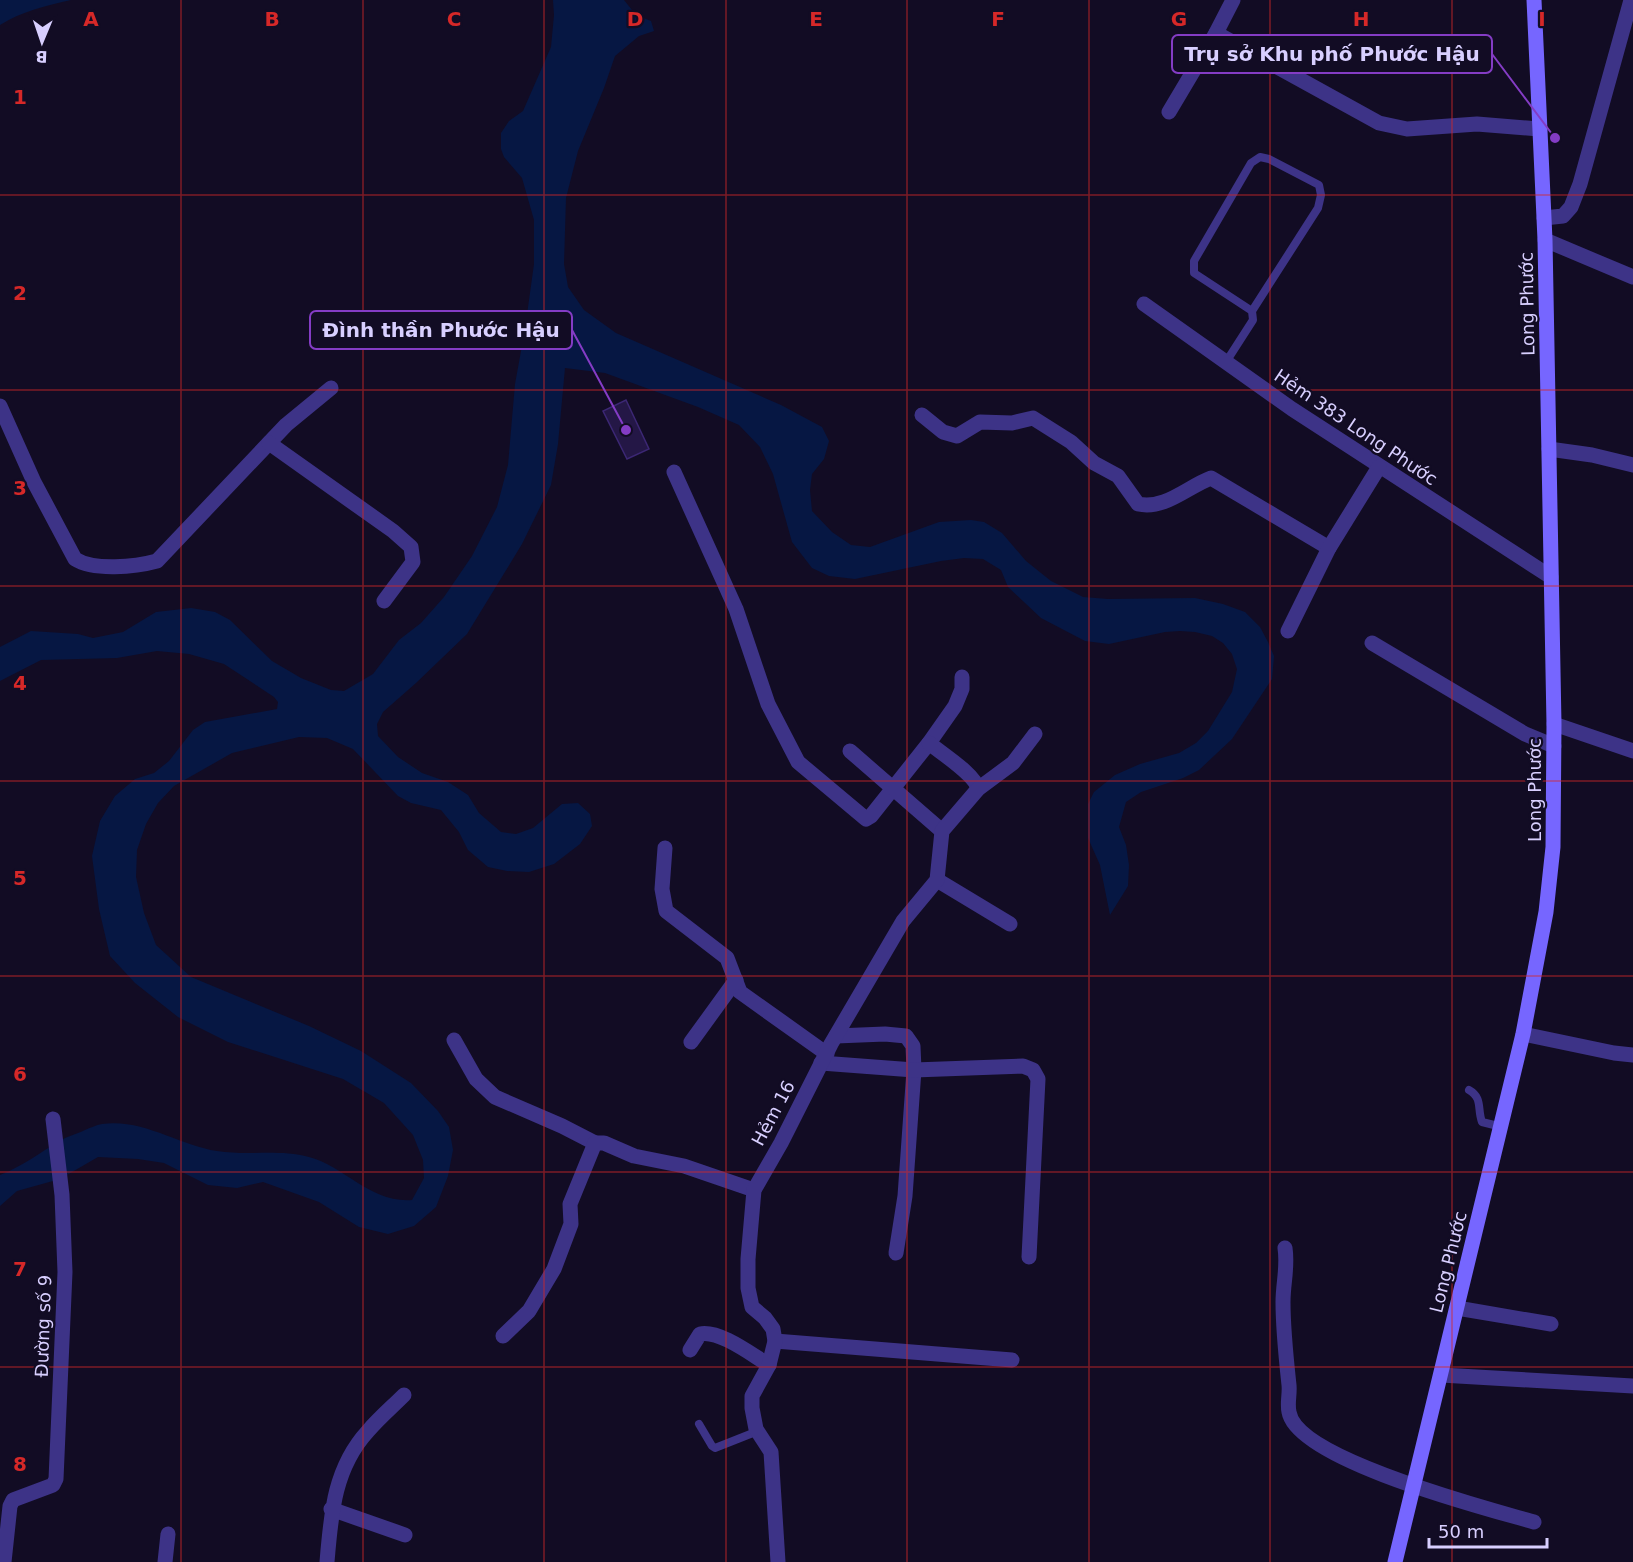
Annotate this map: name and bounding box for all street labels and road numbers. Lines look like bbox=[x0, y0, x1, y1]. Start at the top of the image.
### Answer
street label: Long Phước bbox=[1516, 252, 1538, 356]
street label: Hẻm 383 Long Phước bbox=[1271, 365, 1441, 489]
street label: Long Phước bbox=[1524, 738, 1545, 842]
street label: Hẻm 16 bbox=[747, 1077, 799, 1149]
street label: Long Phước bbox=[1425, 1209, 1471, 1315]
street label: Đường số 9 bbox=[31, 1274, 55, 1378]

